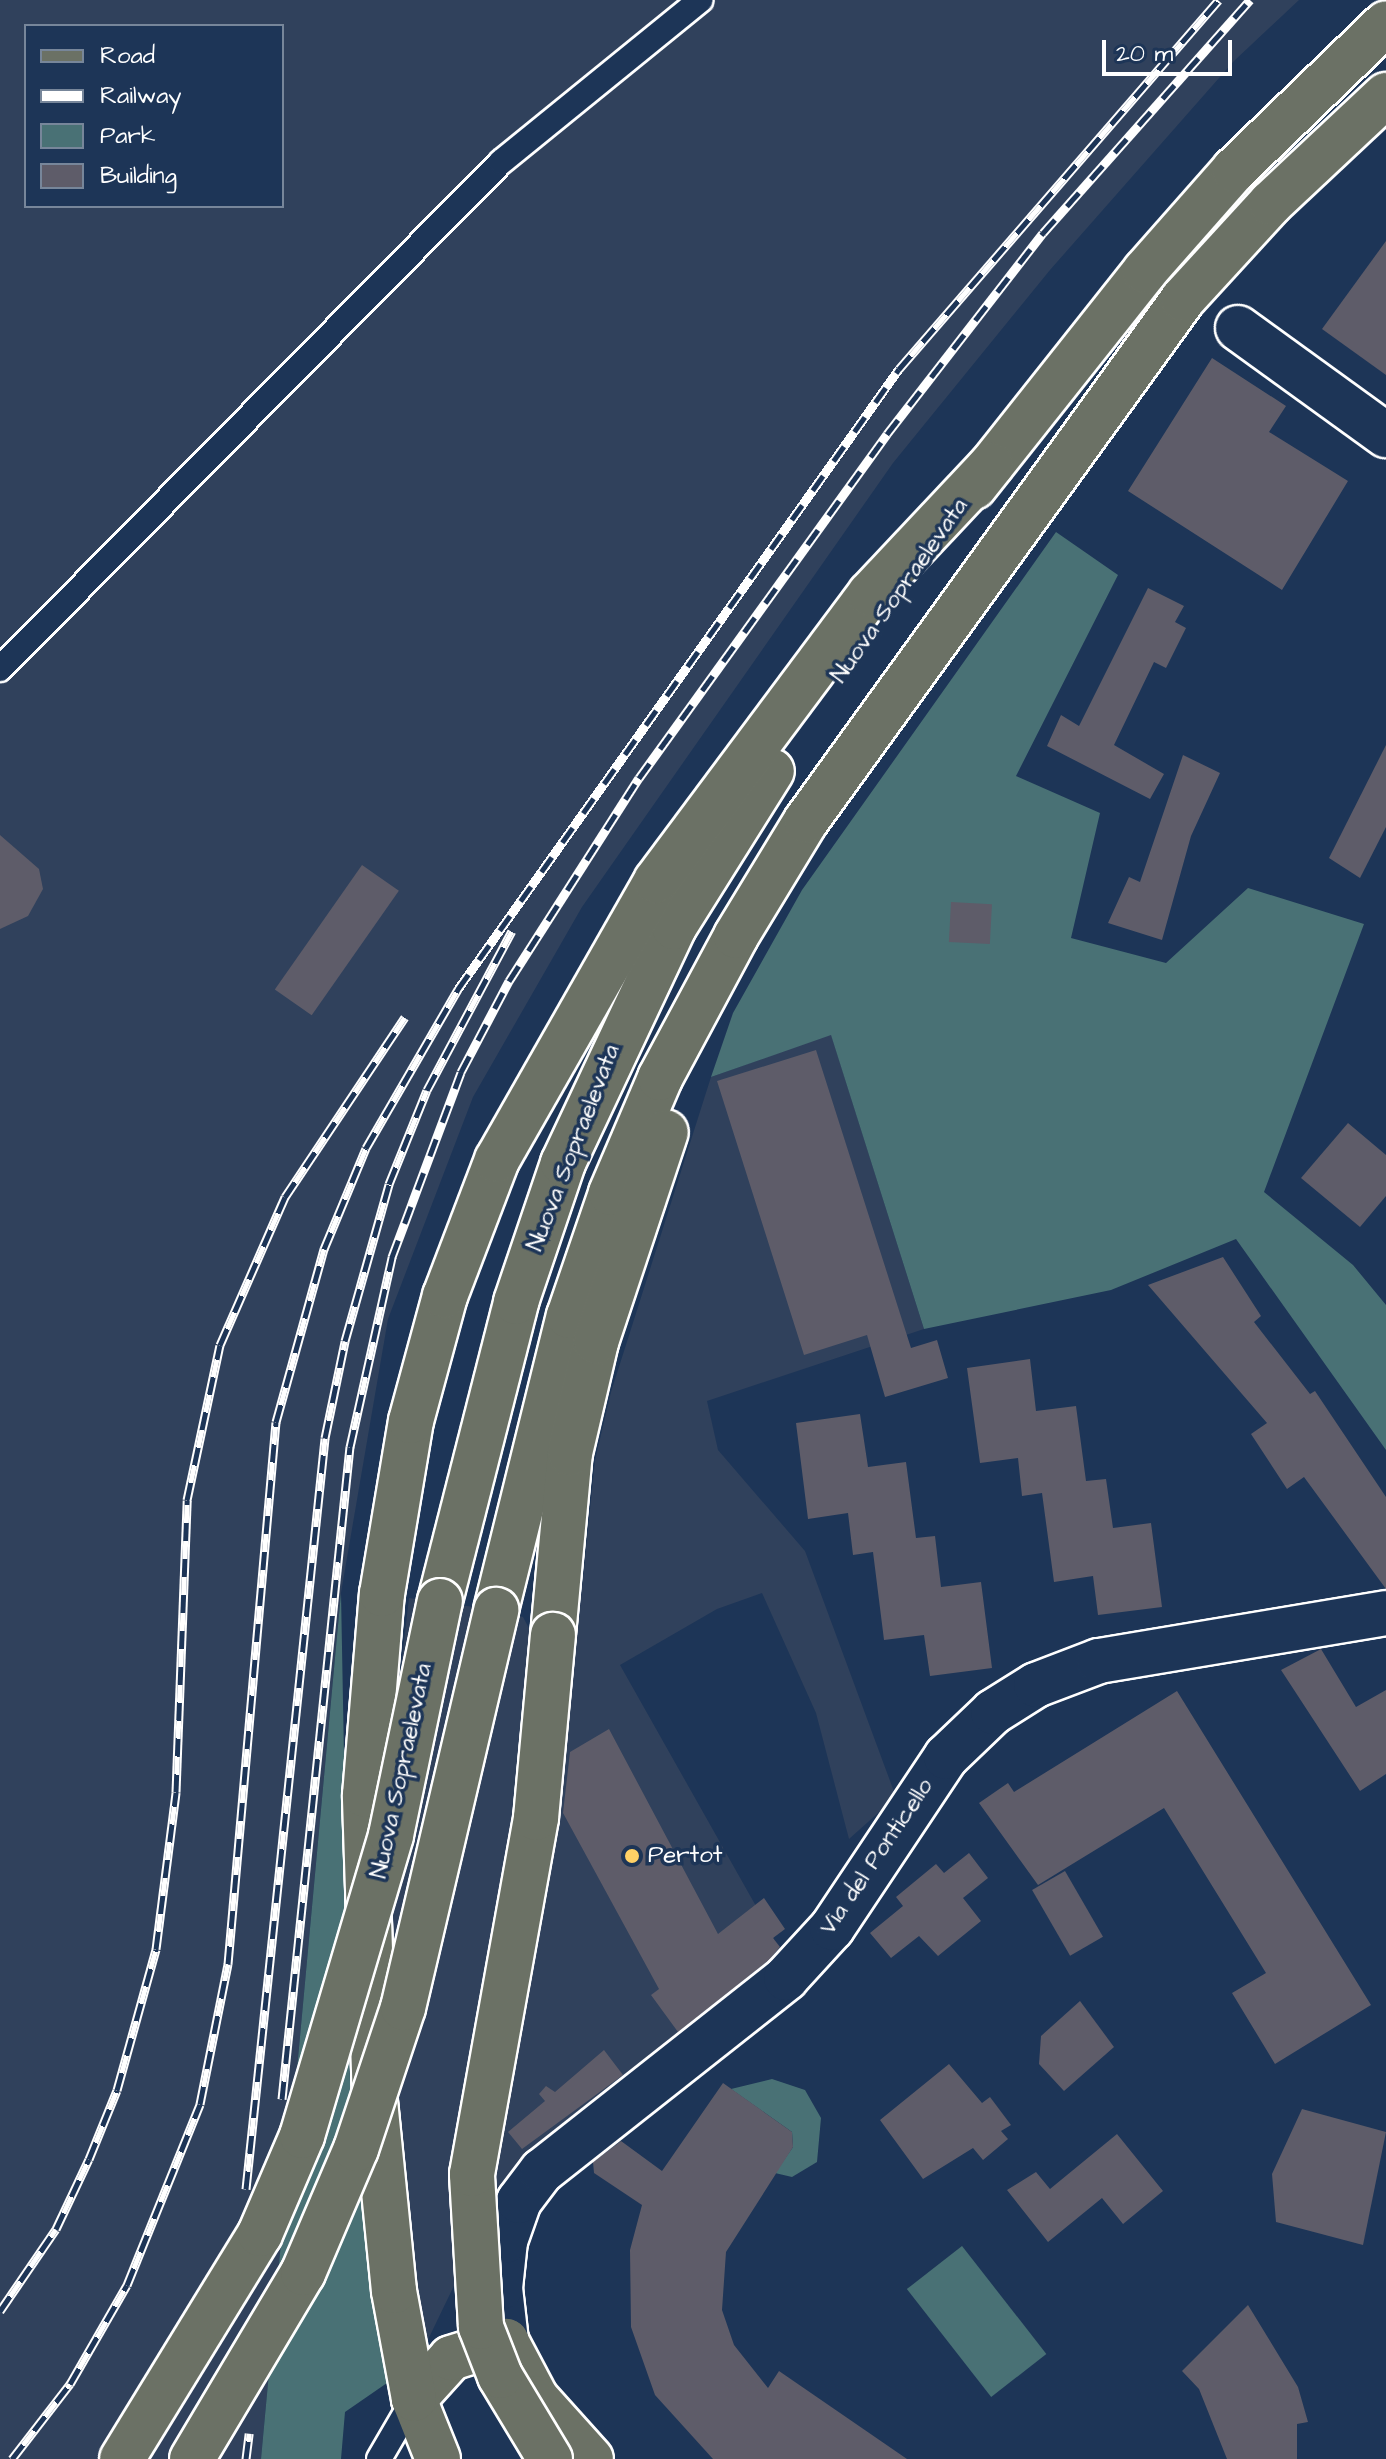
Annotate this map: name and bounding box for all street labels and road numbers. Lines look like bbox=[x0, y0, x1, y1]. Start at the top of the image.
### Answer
street label: Nuova Sopraelevata bbox=[825, 493, 975, 689]
street label: Nuova Sopraelevata bbox=[521, 1041, 627, 1255]
street label: Nuova Sopraelevata bbox=[365, 1661, 439, 1881]
street label: Via del Ponticello bbox=[814, 1773, 940, 1941]

